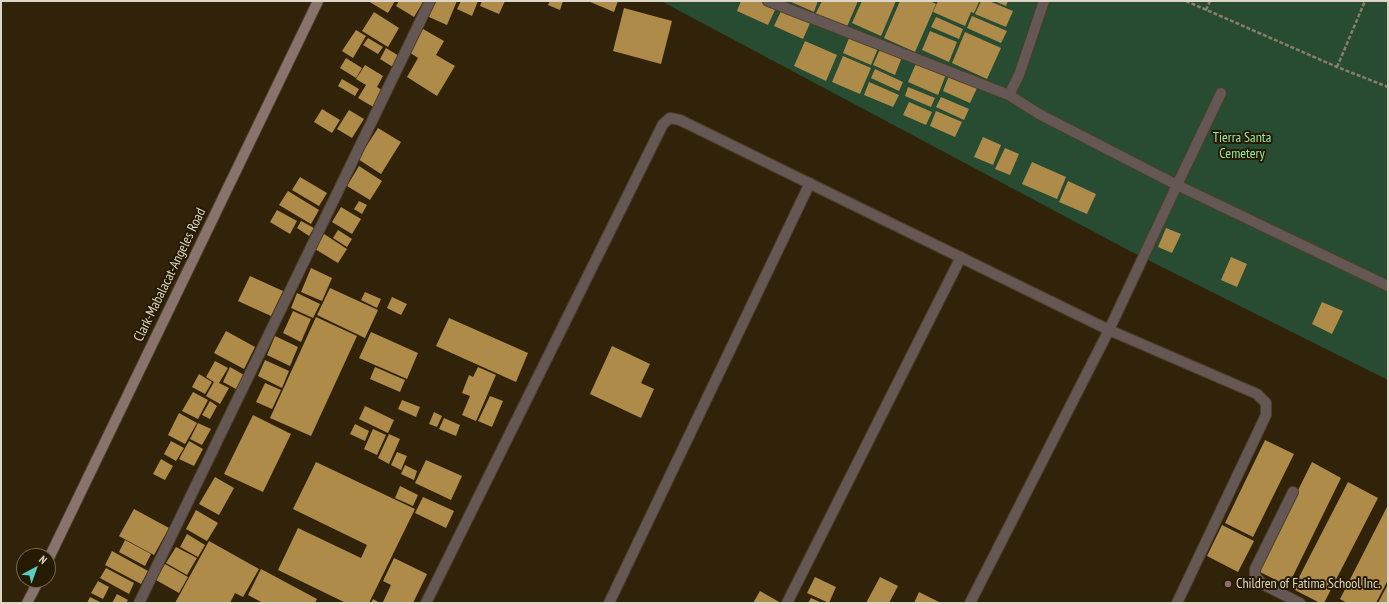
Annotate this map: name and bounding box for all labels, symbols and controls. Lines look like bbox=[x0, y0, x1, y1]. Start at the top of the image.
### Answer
park label: Tierra Santa Cemetery bbox=[1213, 130, 1271, 162]
street label: Clark-Mabalacat-Angeles Road bbox=[130, 205, 210, 345]
north arrow bbox=[16, 548, 56, 588]
text: N bbox=[36, 552, 50, 567]
place label: Children of Fatima School Inc. bbox=[1236, 576, 1380, 592]
marker: Children of Fatima School Inc. bbox=[1223, 579, 1233, 589]

